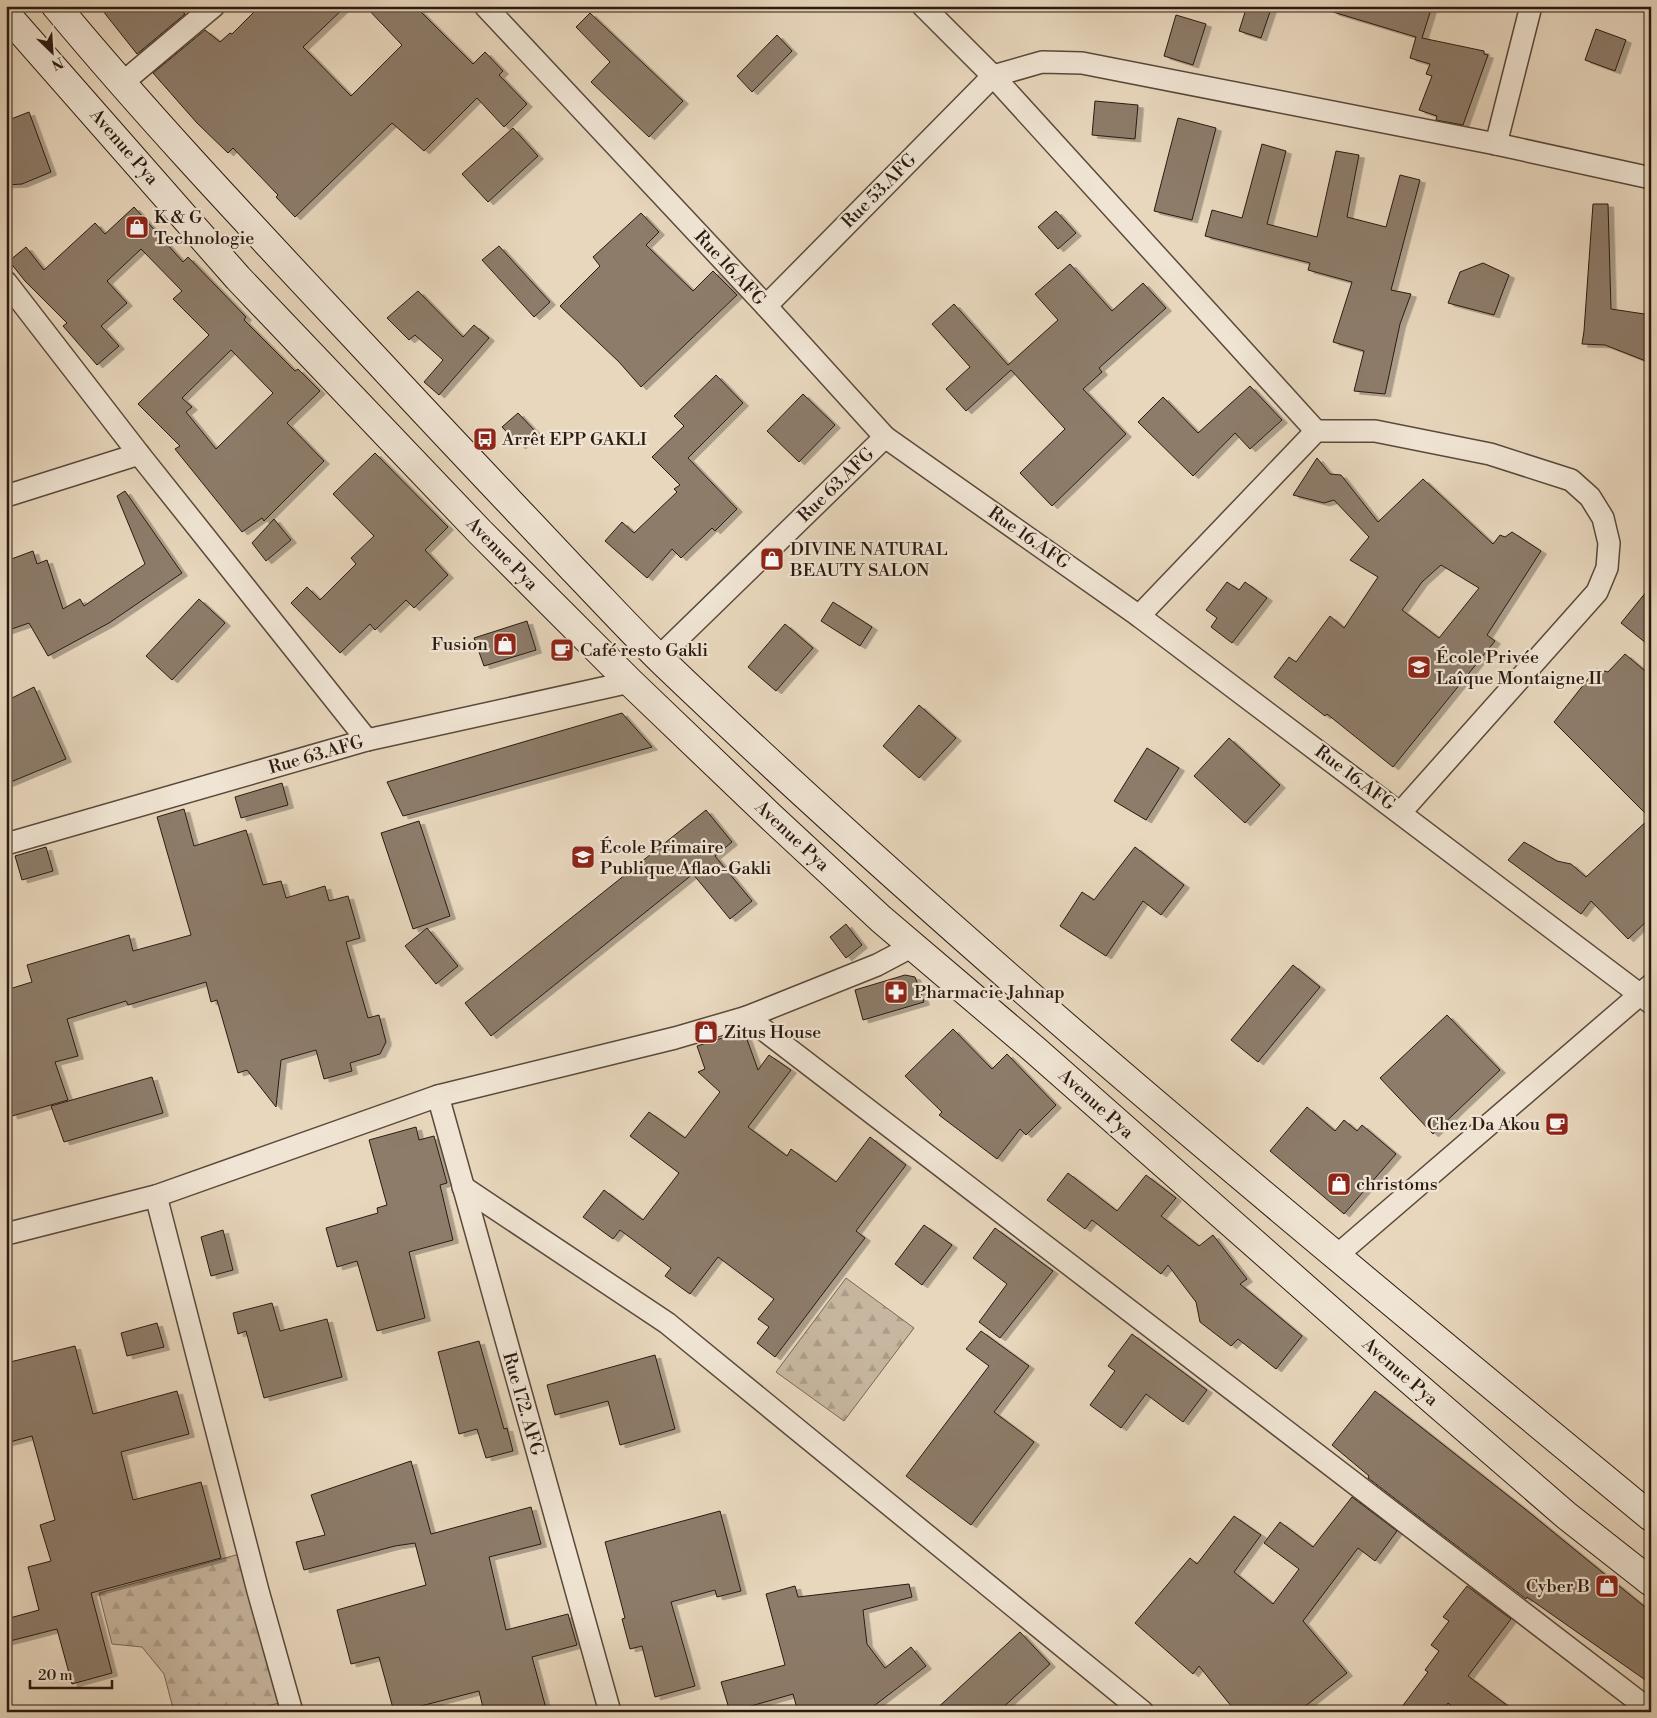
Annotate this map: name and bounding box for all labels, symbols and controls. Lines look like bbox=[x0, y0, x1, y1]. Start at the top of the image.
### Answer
north arrow bbox=[28, 28, 78, 78]
text: N bbox=[48, 52, 66, 73]
street label: Avenue Pya bbox=[84, 103, 164, 190]
street label: Rue 53.AFG bbox=[837, 148, 922, 233]
place label: K & G Technologie bbox=[154, 206, 254, 250]
shop icon: K & G Technologie bbox=[124, 214, 150, 240]
street label: Rue 16.AFG bbox=[689, 225, 771, 311]
bus stop icon: Arrêt EPP GAKLI bbox=[472, 426, 498, 452]
place label: Arrêt EPP GAKLI bbox=[501, 428, 647, 451]
street label: Rue 63.AFG bbox=[793, 442, 880, 527]
street label: Rue 16.AFG bbox=[984, 501, 1075, 575]
street label: Avenue Pya bbox=[461, 512, 543, 596]
place label: DIVINE NATURAL BEAUTY SALON bbox=[789, 538, 948, 582]
shop icon: DIVINE NATURAL BEAUTY SALON bbox=[759, 546, 785, 572]
shop icon: Fusion bbox=[492, 631, 518, 657]
place label: Fusion bbox=[431, 633, 488, 656]
cafe icon: Café resto Gakli bbox=[549, 637, 575, 663]
place label: Café resto Gakli bbox=[580, 639, 708, 662]
place label: École Privée Laîque Montaigne II bbox=[1436, 646, 1602, 690]
school or university icon: École Privée Laîque Montaigne II bbox=[1406, 654, 1432, 680]
street label: Rue 63.AFG bbox=[266, 730, 367, 780]
street label: Rue 16.AFG bbox=[1310, 740, 1400, 816]
street label: Avenue Pya bbox=[749, 795, 835, 877]
place label: École Primaire Publique Aflao-Gakli bbox=[600, 836, 771, 880]
school or university icon: École Primaire Publique Aflao-Gakli bbox=[570, 844, 596, 870]
pharmacy icon: Pharmacie Jahnap bbox=[883, 979, 909, 1005]
place label: Pharmacie Jahnap bbox=[914, 981, 1065, 1004]
shop icon: Zitus House bbox=[693, 1019, 719, 1045]
place label: Zitus House bbox=[724, 1021, 821, 1044]
street label: Avenue Pya bbox=[1053, 1064, 1139, 1144]
cafe icon: Chez Da Akou bbox=[1544, 1111, 1570, 1137]
place label: Chez Da Akou bbox=[1427, 1113, 1541, 1136]
shop icon: christoms bbox=[1326, 1171, 1352, 1197]
place label: christoms bbox=[1356, 1173, 1438, 1196]
street label: Avenue Pya bbox=[1356, 1332, 1443, 1412]
street label: Rue 172. AFG bbox=[497, 1350, 549, 1459]
shop icon: Cyber B bbox=[1594, 1573, 1620, 1599]
place label: Cyber B bbox=[1526, 1575, 1590, 1598]
scale bar bbox=[30, 1658, 112, 1690]
text: 20 m bbox=[38, 1666, 73, 1685]

